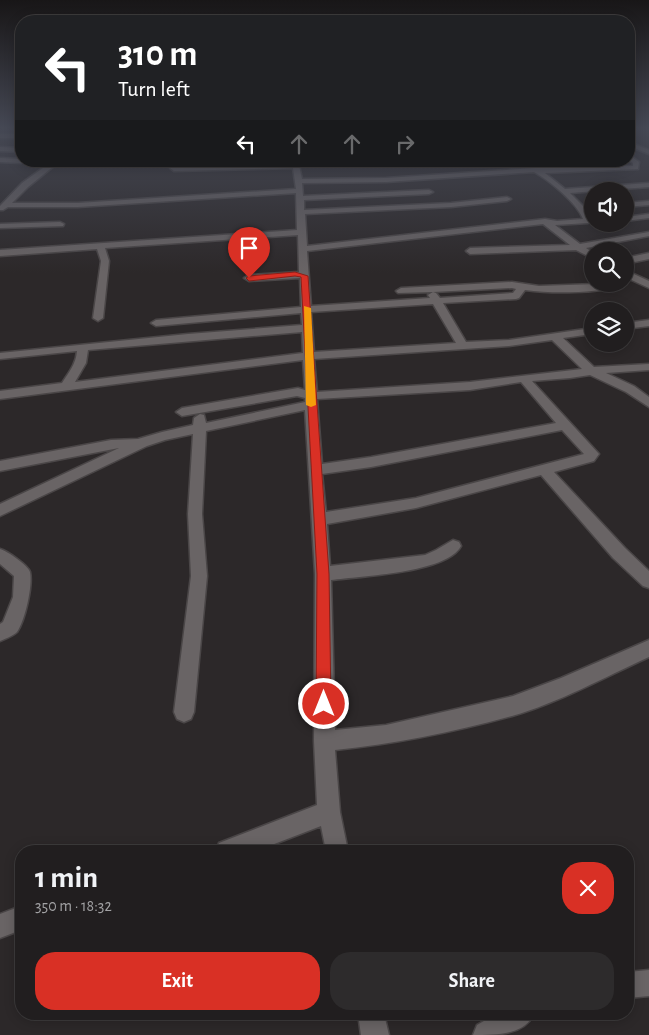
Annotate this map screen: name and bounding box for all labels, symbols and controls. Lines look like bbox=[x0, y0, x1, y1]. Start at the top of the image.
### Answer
icon: left bbox=[35, 35, 100, 100]
text: 310 m bbox=[118, 37, 197, 72]
text: Turn left bbox=[118, 78, 190, 100]
icon: left bbox=[232, 130, 260, 158]
icon: ahead bbox=[285, 130, 313, 158]
icon: ahead bbox=[338, 130, 366, 158]
icon: right bbox=[391, 130, 419, 158]
map controls bbox=[584, 182, 634, 352]
button: sound bbox=[584, 182, 634, 232]
pin bbox=[228, 227, 270, 278]
icon: arrive bbox=[235, 234, 263, 262]
button: search bbox=[584, 242, 634, 292]
button: layers bbox=[584, 302, 634, 352]
position arrow bbox=[297, 677, 349, 729]
button: close bbox=[562, 862, 614, 914]
text: 1 min bbox=[35, 863, 98, 893]
text: 350 m · 18:32 bbox=[35, 898, 112, 914]
button: Exit bbox=[35, 952, 320, 1010]
button: Share bbox=[330, 952, 614, 1010]

